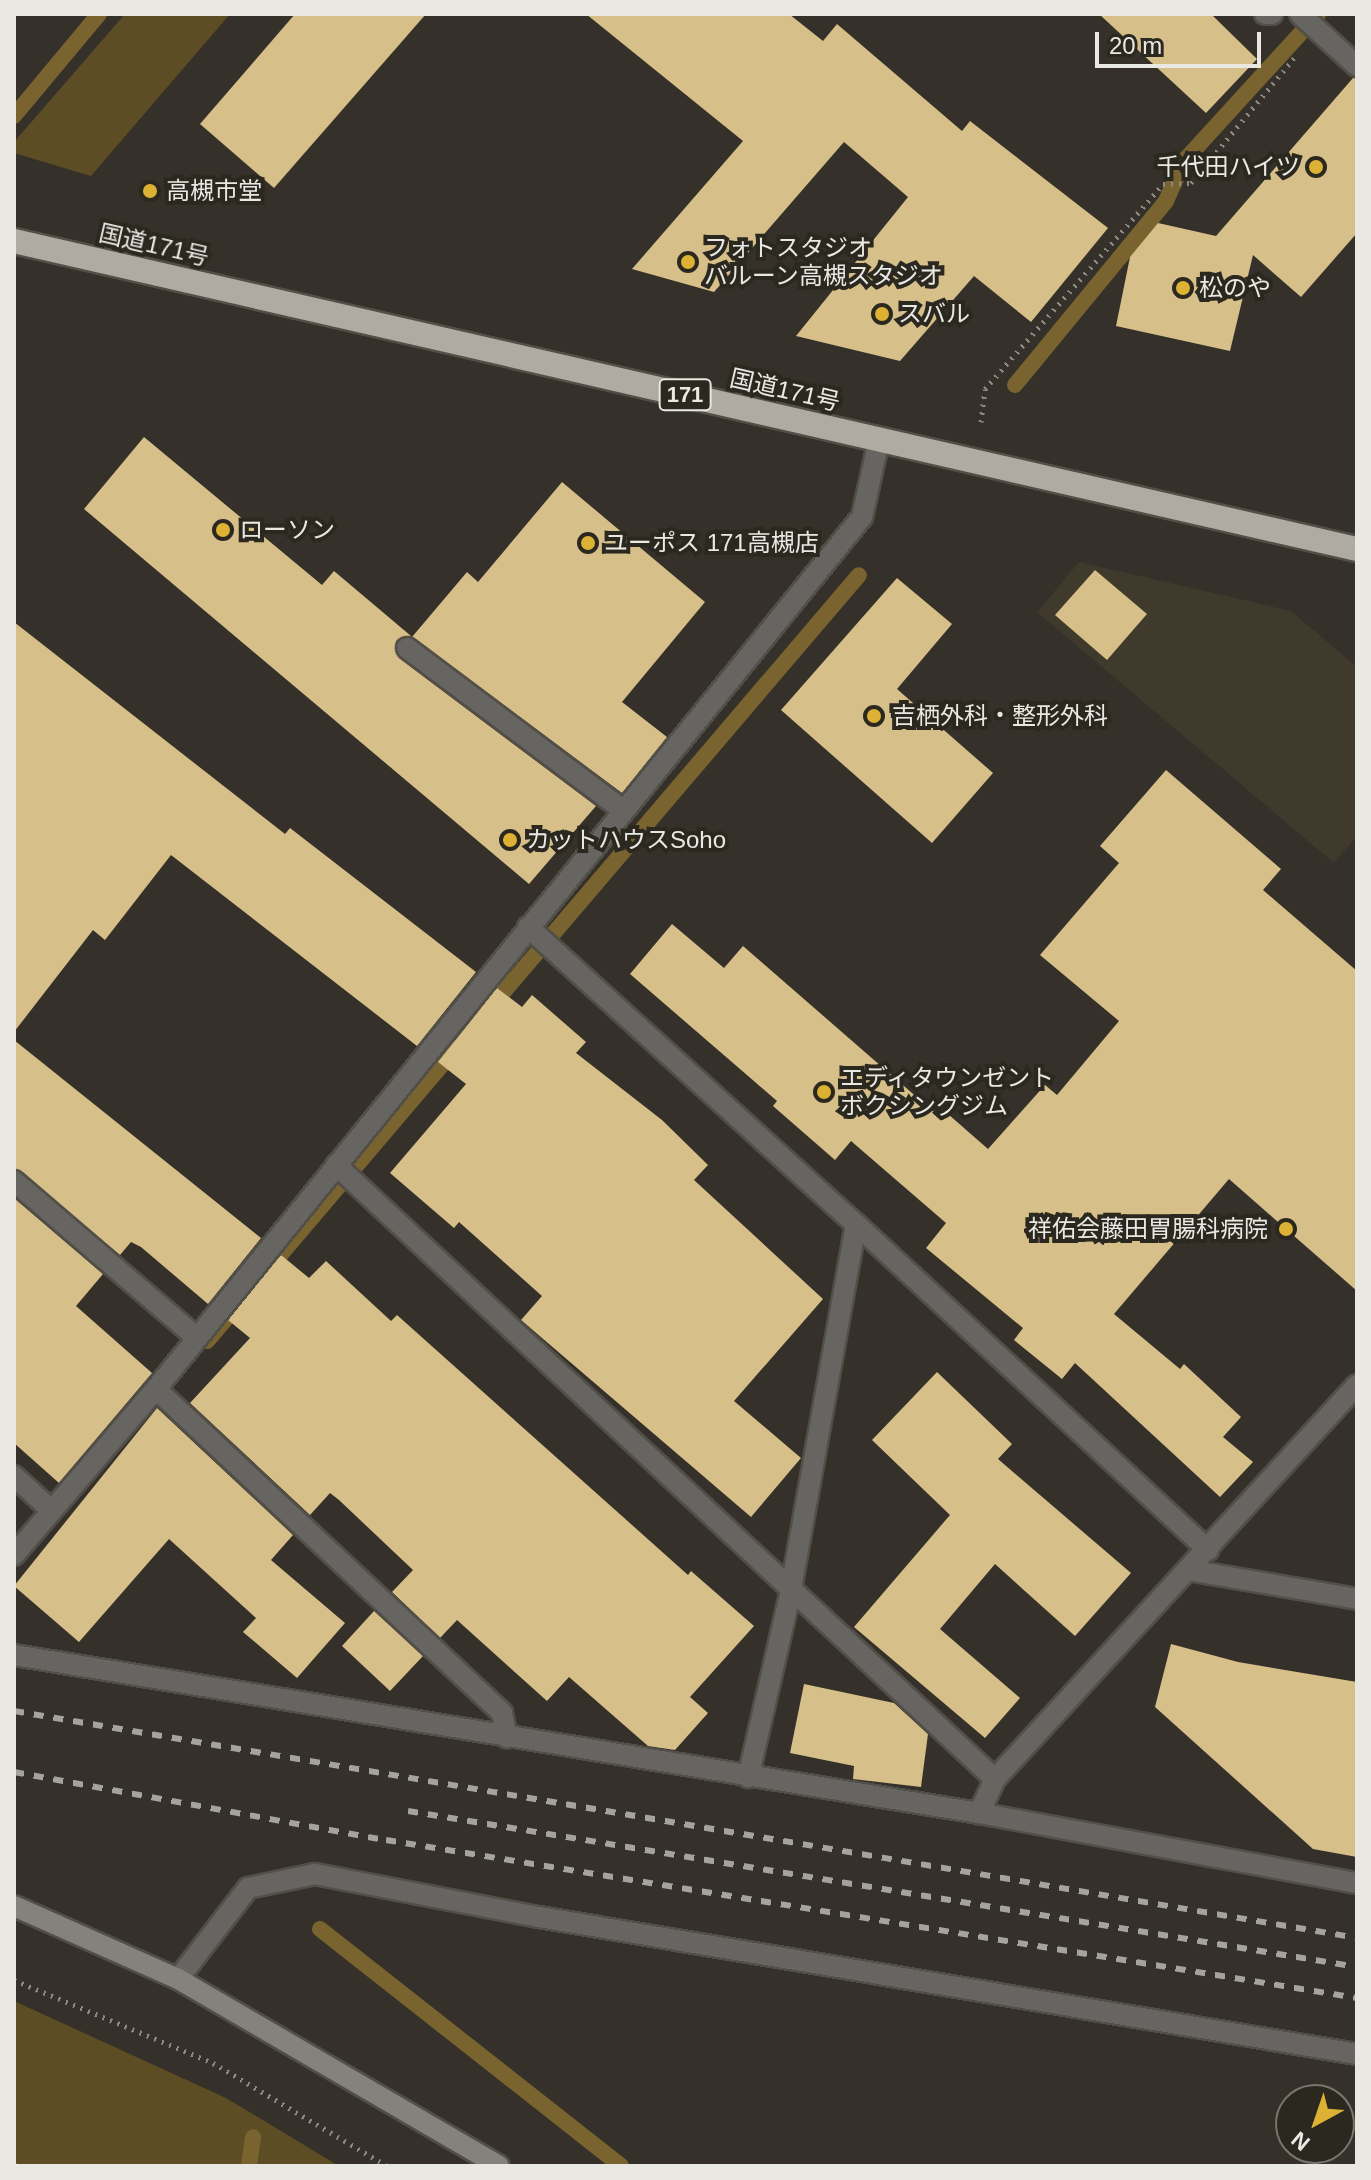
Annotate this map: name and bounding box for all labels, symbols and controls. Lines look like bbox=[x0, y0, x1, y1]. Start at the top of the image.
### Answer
scale bar bbox=[1099, 16, 1265, 66]
text: 20 m bbox=[1109, 32, 1162, 59]
place label: 千代田ハイツ bbox=[1156, 153, 1300, 181]
marker: 千代田ハイツ bbox=[1307, 158, 1325, 176]
place label: 高槻市堂 bbox=[166, 177, 262, 205]
marker: 高槻市堂 bbox=[141, 182, 159, 200]
street label: 国道171号 bbox=[96, 218, 212, 272]
place label: フォトスタジオ バルーン高槻スタジオ bbox=[704, 234, 944, 290]
marker: フォトスタジオ バルーン高槻スタジオ bbox=[679, 253, 697, 271]
place label: 松のや bbox=[1199, 274, 1271, 302]
marker: 松のや bbox=[1174, 279, 1192, 297]
place label: スバル bbox=[898, 300, 970, 328]
marker: スバル bbox=[873, 305, 891, 323]
street label: 国道171号 bbox=[727, 363, 843, 417]
road number: 171 bbox=[657, 377, 713, 413]
place label: ローソン bbox=[239, 516, 335, 544]
marker: ローソン bbox=[214, 521, 232, 539]
place label: ユーポス 171高槻店 bbox=[604, 529, 819, 557]
marker: ユーポス 171高槻店 bbox=[579, 534, 597, 552]
place label: 吉栖外科・整形外科 bbox=[892, 702, 1108, 730]
marker: 吉栖外科・整形外科 bbox=[863, 705, 885, 727]
place label: カットハウスSoho bbox=[526, 826, 726, 854]
marker: カットハウスSoho bbox=[501, 831, 519, 849]
place label: エディタウンゼント ボクシングジム bbox=[840, 1064, 1056, 1120]
marker: エディタウンゼント ボクシングジム bbox=[815, 1083, 833, 1101]
place label: 祥佑会藤田胃腸科病院 bbox=[1028, 1215, 1268, 1243]
marker: 祥佑会藤田胃腸科病院 bbox=[1275, 1218, 1297, 1240]
north arrow bbox=[1275, 2084, 1355, 2164]
text: N bbox=[1286, 2127, 1315, 2156]

